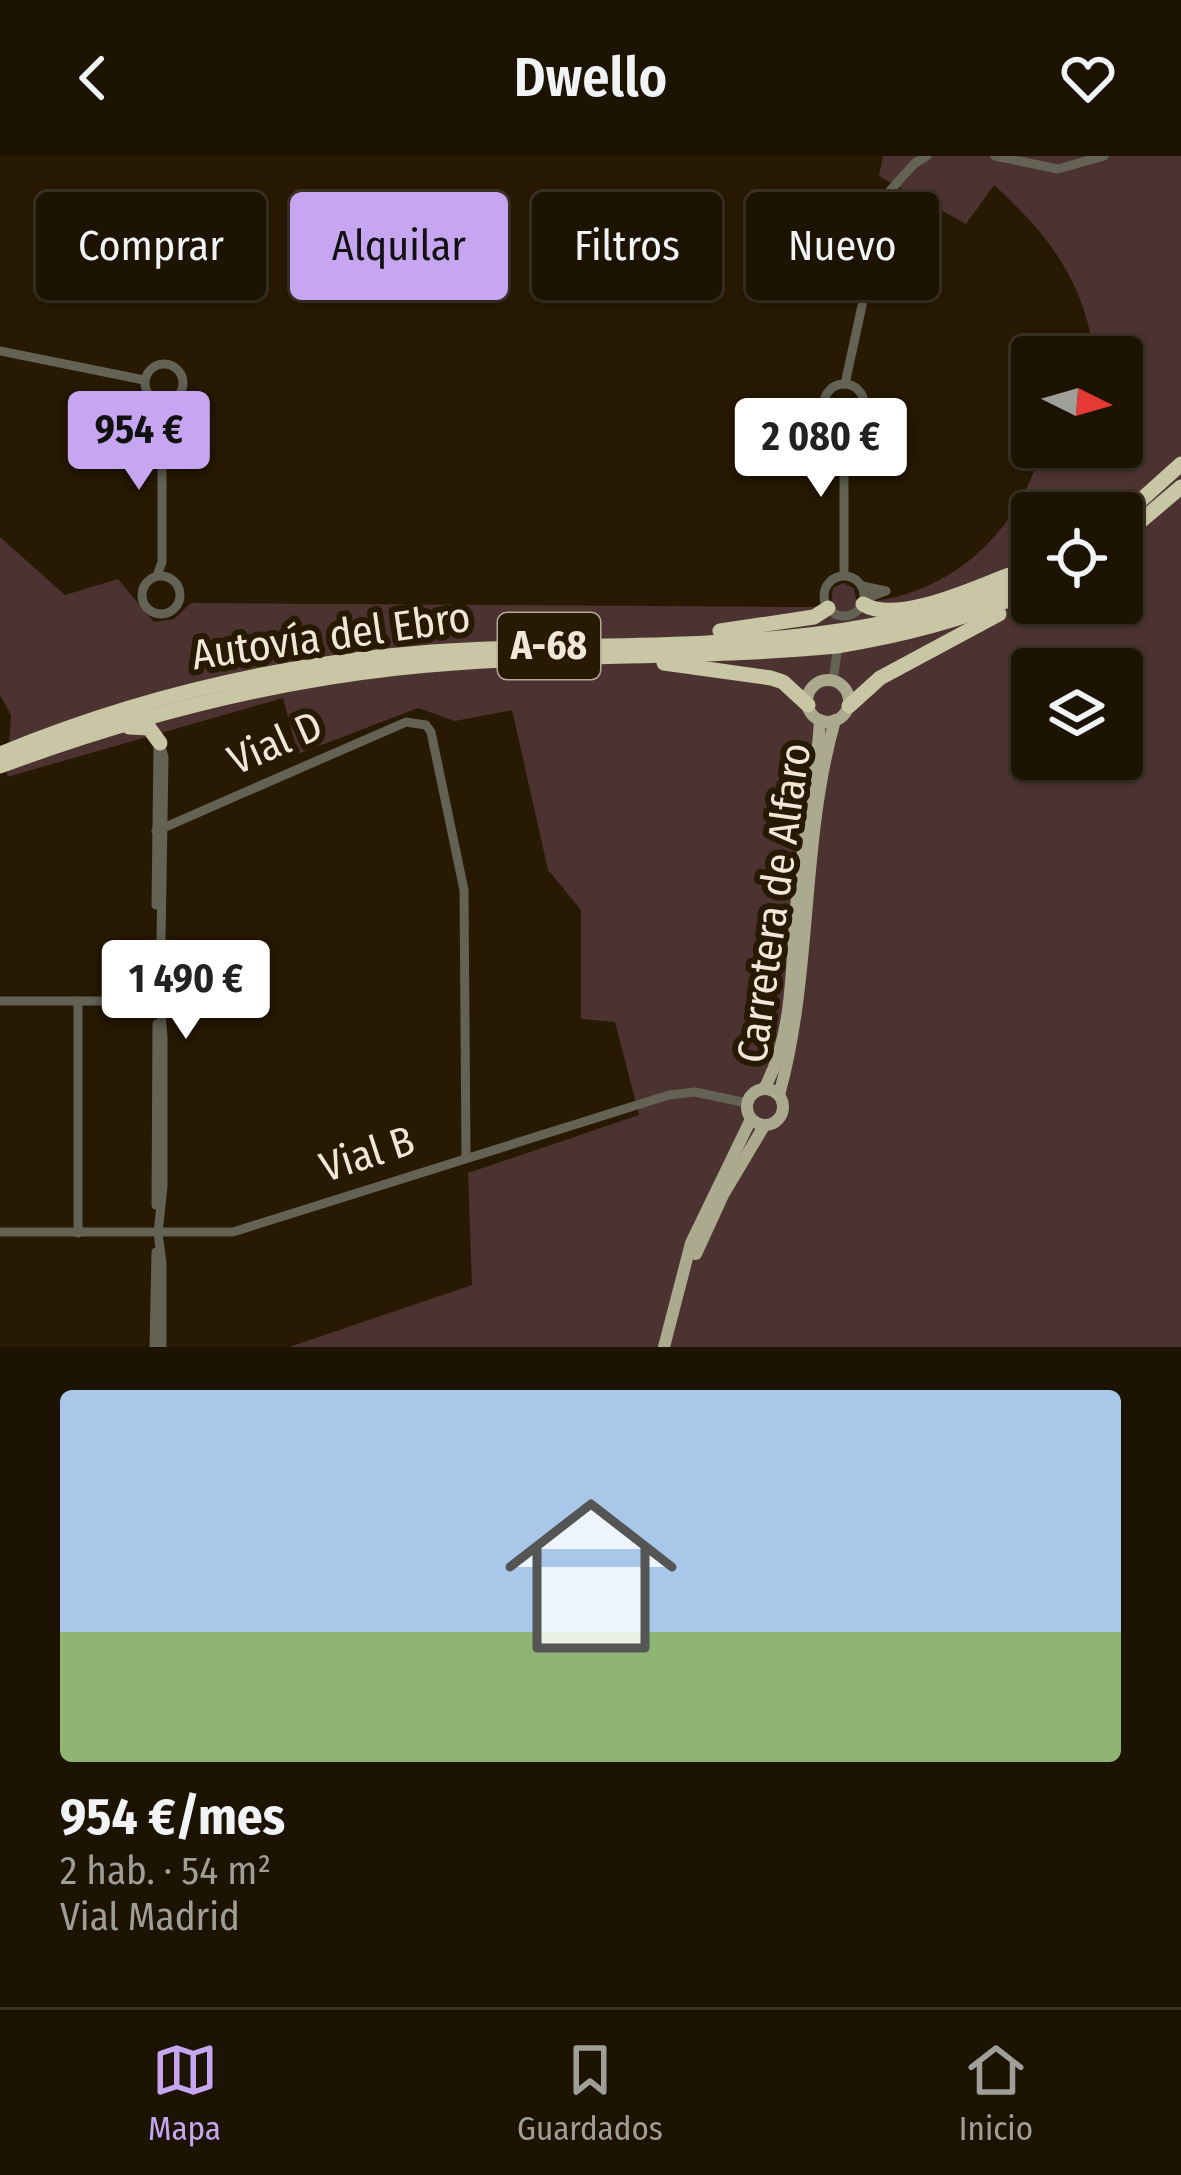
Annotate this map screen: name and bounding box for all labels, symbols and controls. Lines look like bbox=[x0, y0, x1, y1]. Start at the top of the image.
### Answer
icon: back bbox=[60, 45, 126, 111]
icon: heart bbox=[1055, 45, 1121, 111]
text: Dwello bbox=[514, 46, 667, 110]
chip: Comprar bbox=[36, 192, 266, 300]
chip: Alquilar bbox=[290, 192, 508, 300]
chip: Filtros bbox=[532, 192, 722, 300]
chip: Nuevo bbox=[746, 192, 939, 300]
north arrow bbox=[1011, 336, 1143, 468]
map controls bbox=[1011, 336, 1143, 780]
pin: 954 € bbox=[55, 391, 223, 493]
pin: 2 080 € bbox=[710, 398, 932, 500]
text: 954 € bbox=[95, 407, 183, 453]
text: 2 080 € bbox=[762, 414, 880, 460]
button: locate bbox=[1011, 492, 1143, 624]
street label: Autovía del Ebro bbox=[189, 592, 473, 680]
road number: A-68 bbox=[498, 613, 600, 679]
button: layers bbox=[1011, 648, 1143, 780]
street label: Vial D bbox=[220, 700, 330, 786]
street label: Carretera de Alfaro bbox=[727, 740, 821, 1066]
pin: 1 490 € bbox=[75, 940, 297, 1042]
text: 1 490 € bbox=[129, 956, 243, 1002]
street label: Vial B bbox=[314, 1115, 420, 1193]
icon: home bbox=[483, 1468, 699, 1684]
text: 954 €/mes bbox=[60, 1786, 285, 1848]
text: 2 hab. · 54 m² bbox=[60, 1848, 271, 1894]
text: Vial Madrid bbox=[60, 1894, 240, 1940]
tab: Mapa bbox=[148, 2037, 221, 2149]
tab: Guardados bbox=[517, 2037, 663, 2149]
tab: Inicio bbox=[959, 2037, 1033, 2149]

